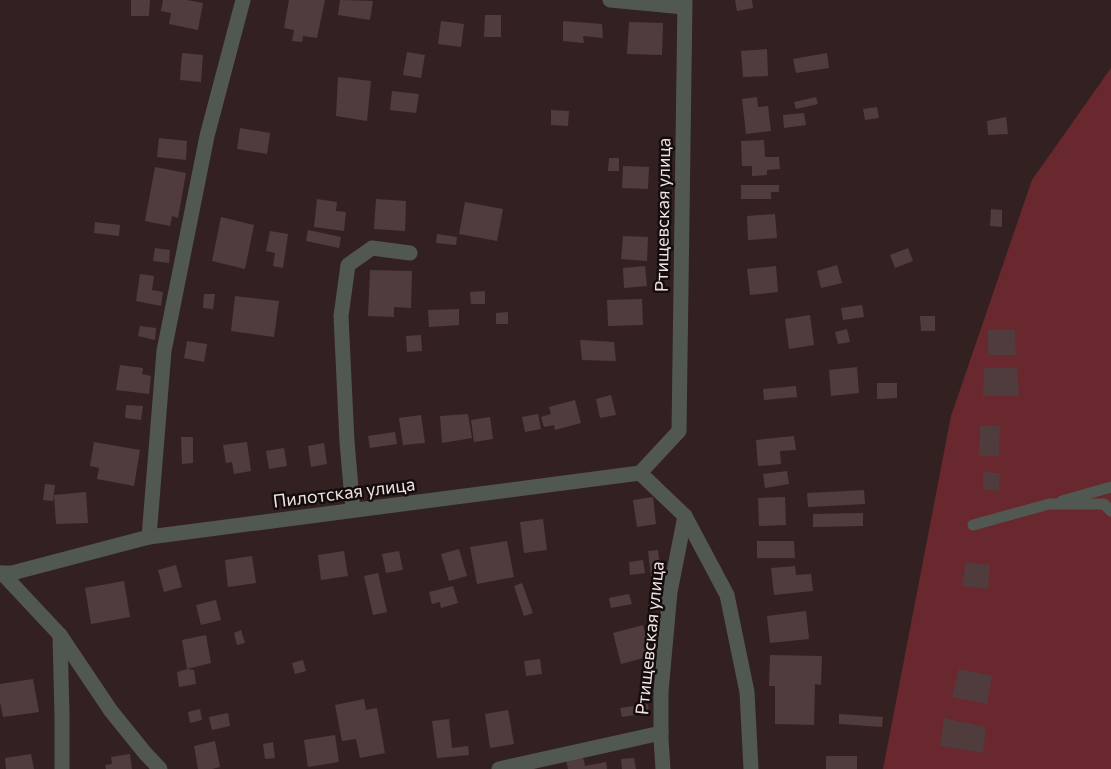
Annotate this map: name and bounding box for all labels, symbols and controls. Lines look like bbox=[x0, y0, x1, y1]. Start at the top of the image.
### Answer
street label: Ртищевская улица bbox=[650, 138, 674, 292]
street label: Пилотская улица bbox=[272, 472, 416, 512]
street label: Ртищевская улица bbox=[630, 560, 668, 716]

